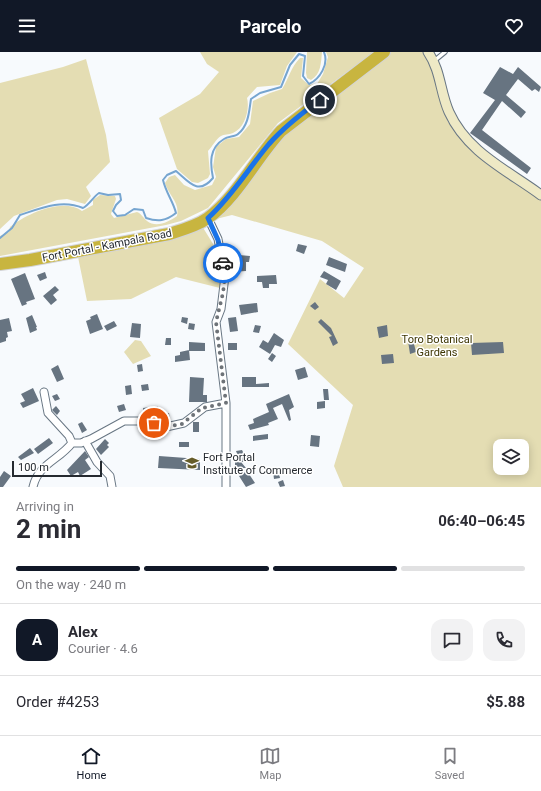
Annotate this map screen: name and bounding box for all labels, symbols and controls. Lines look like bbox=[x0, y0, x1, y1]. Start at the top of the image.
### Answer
icon: menu bbox=[16, 15, 38, 37]
icon: heart bbox=[503, 15, 525, 37]
text: Parcelo bbox=[240, 16, 301, 37]
pin bbox=[303, 83, 337, 117]
icon: home bbox=[309, 89, 331, 111]
street label: Fort Portal - Kampala Road bbox=[41, 227, 173, 264]
courier bbox=[203, 243, 243, 283]
icon: car bbox=[212, 252, 234, 274]
park label: Toro Botanical Gardens bbox=[402, 333, 472, 359]
pin bbox=[137, 406, 171, 440]
icon: bag bbox=[143, 412, 165, 434]
map controls bbox=[493, 439, 529, 475]
button: layers bbox=[493, 439, 529, 475]
place label: Fort Portal Institute of Commerce bbox=[203, 451, 313, 477]
school or university icon: Fort Portal Institute of Commerce bbox=[184, 455, 200, 471]
scale bar bbox=[12, 459, 102, 478]
text: 100 m bbox=[18, 461, 49, 474]
text: Arriving in bbox=[16, 499, 74, 514]
text: 06:40–06:45 bbox=[438, 512, 525, 530]
text: 2 min bbox=[16, 514, 81, 544]
text: On the way · 240 m bbox=[16, 577, 126, 592]
button: chat bbox=[431, 619, 473, 661]
button: phone bbox=[483, 619, 525, 661]
text: Alex bbox=[68, 623, 98, 641]
text: A bbox=[32, 631, 42, 649]
text: Courier · 4.6 bbox=[68, 641, 138, 656]
text: Order #4253 bbox=[16, 693, 99, 711]
text: $5.88 bbox=[486, 693, 525, 711]
tab: Home bbox=[77, 745, 106, 782]
tab: Map bbox=[259, 745, 281, 782]
tab: Saved bbox=[435, 745, 464, 782]

